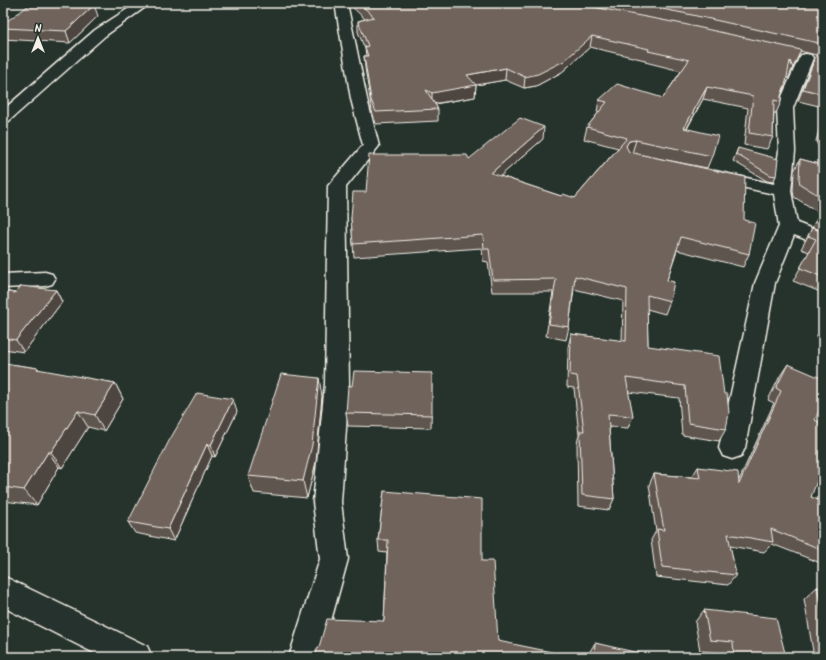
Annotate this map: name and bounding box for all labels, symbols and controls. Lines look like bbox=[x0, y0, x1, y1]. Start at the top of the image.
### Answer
north arrow bbox=[18, 18, 58, 58]
text: N bbox=[35, 20, 42, 38]

